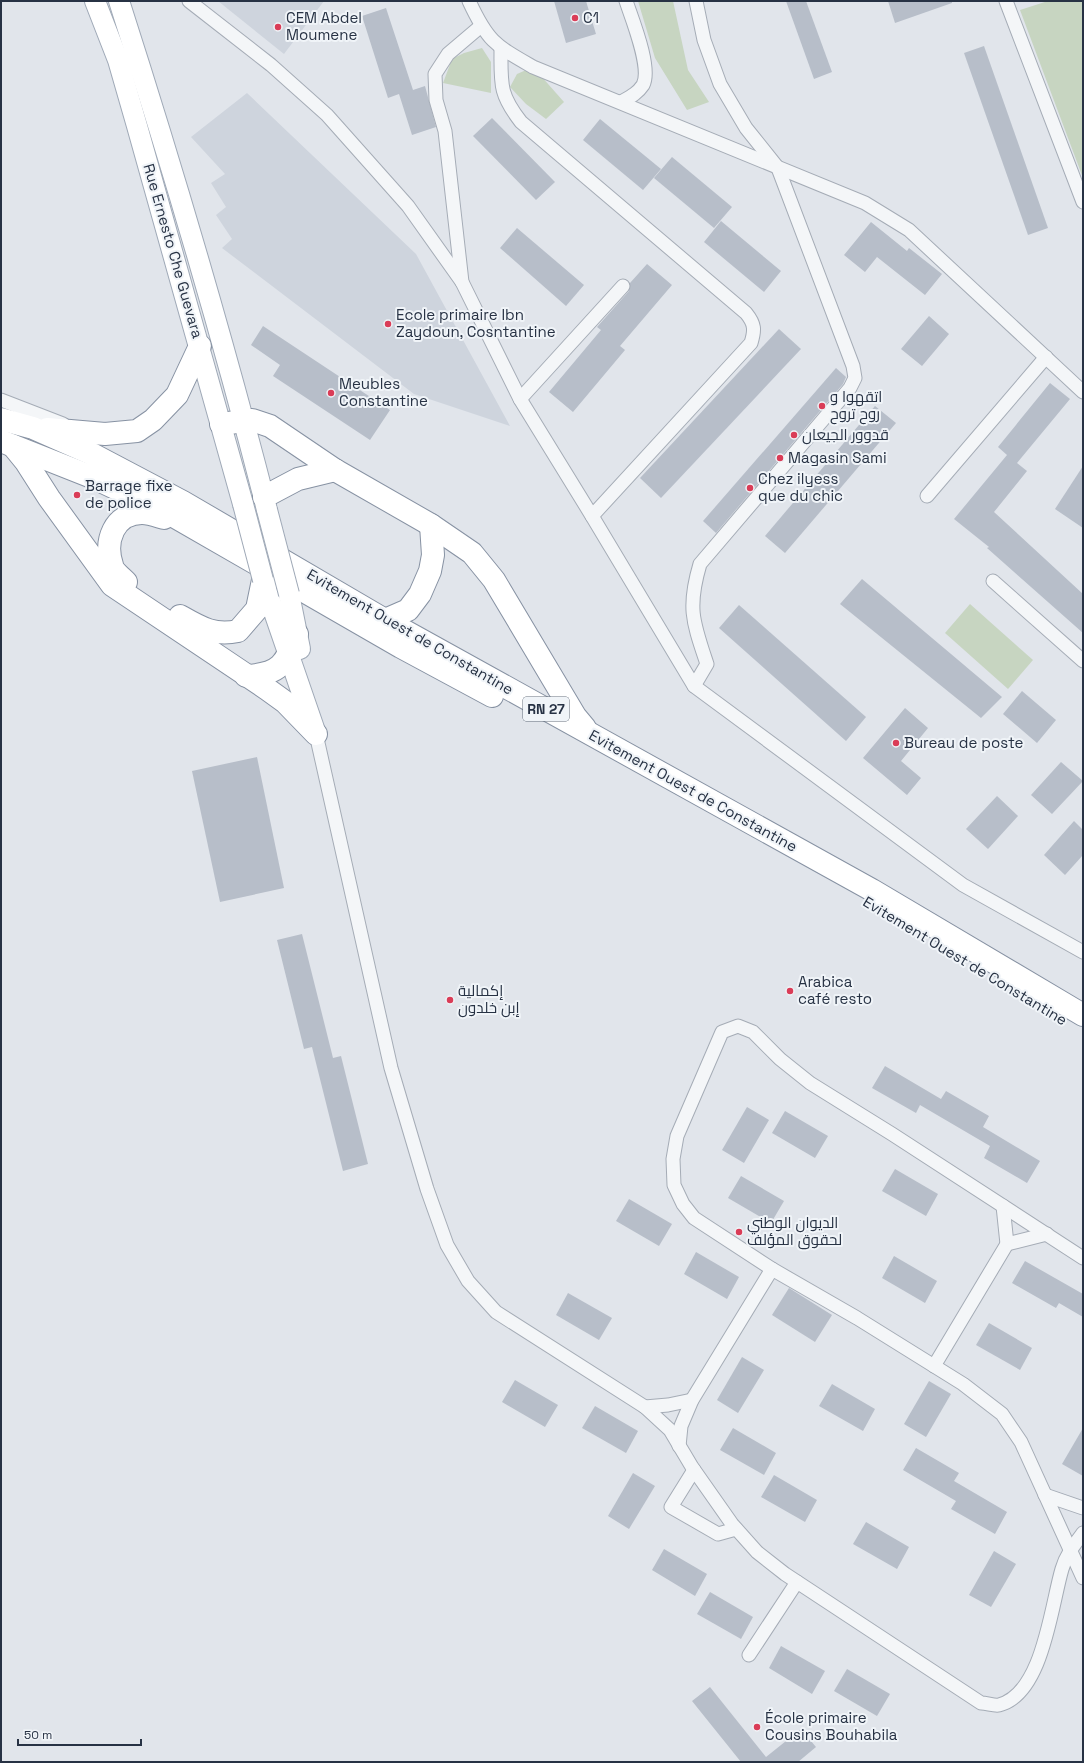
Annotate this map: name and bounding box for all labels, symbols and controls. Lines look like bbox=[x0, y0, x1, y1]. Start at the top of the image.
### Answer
place label: CEM Abdel Moumene bbox=[286, 8, 362, 44]
place label: C1 bbox=[583, 8, 599, 27]
marker: C1 bbox=[570, 13, 580, 23]
marker: CEM Abdel Moumene bbox=[273, 22, 283, 32]
street label: Rue Ernesto Che Guevara bbox=[139, 161, 208, 341]
place label: Ecole primaire Ibn Zaydoun, Cosntantine bbox=[396, 305, 556, 341]
marker: Ecole primaire Ibn Zaydoun, Cosntantine bbox=[383, 319, 393, 329]
place label: Meubles Constantine bbox=[339, 374, 428, 410]
place label: اتقهوا و روح تروح bbox=[830, 387, 882, 425]
marker: Meubles Constantine bbox=[326, 388, 336, 398]
marker: اتقهوا و روح تروح bbox=[817, 401, 827, 411]
place label: قدوور الجيعان bbox=[802, 425, 889, 445]
marker: قدوور الجيعان bbox=[789, 430, 799, 440]
place label: Magasin Sami bbox=[788, 448, 887, 467]
marker: Magasin Sami bbox=[775, 453, 785, 463]
place label: Chez ilyess que du chic bbox=[758, 469, 843, 505]
place label: Barrage fixe de police bbox=[85, 476, 173, 512]
marker: Chez ilyess que du chic bbox=[745, 483, 755, 493]
marker: Barrage fixe de police bbox=[72, 490, 82, 500]
street label: Evitement Ouest de Constantine bbox=[304, 565, 517, 699]
road number: RN 27 bbox=[523, 697, 569, 721]
street label: Evitement Ouest de Constantine bbox=[586, 725, 801, 856]
place label: Bureau de poste bbox=[904, 733, 1024, 752]
marker: Bureau de poste bbox=[891, 738, 901, 748]
street label: Evitement Ouest de Constantine bbox=[860, 892, 1071, 1029]
place label: Arabica café resto bbox=[798, 972, 872, 1008]
place label: إكمالية إبن خلدون bbox=[458, 981, 520, 1018]
marker: Arabica café resto bbox=[785, 986, 795, 996]
marker: إكمالية إبن خلدون bbox=[445, 995, 455, 1005]
place label: الديوان الوطني لحقوق المؤلف bbox=[747, 1213, 842, 1250]
marker: الديوان الوطني لحقوق المؤلف bbox=[734, 1227, 744, 1237]
place label: École primaire Cousins Bouhabila bbox=[765, 1708, 898, 1744]
scale bar bbox=[18, 1721, 141, 1747]
marker: École primaire Cousins Bouhabila bbox=[752, 1722, 762, 1732]
text: 50 m bbox=[24, 1727, 52, 1743]

